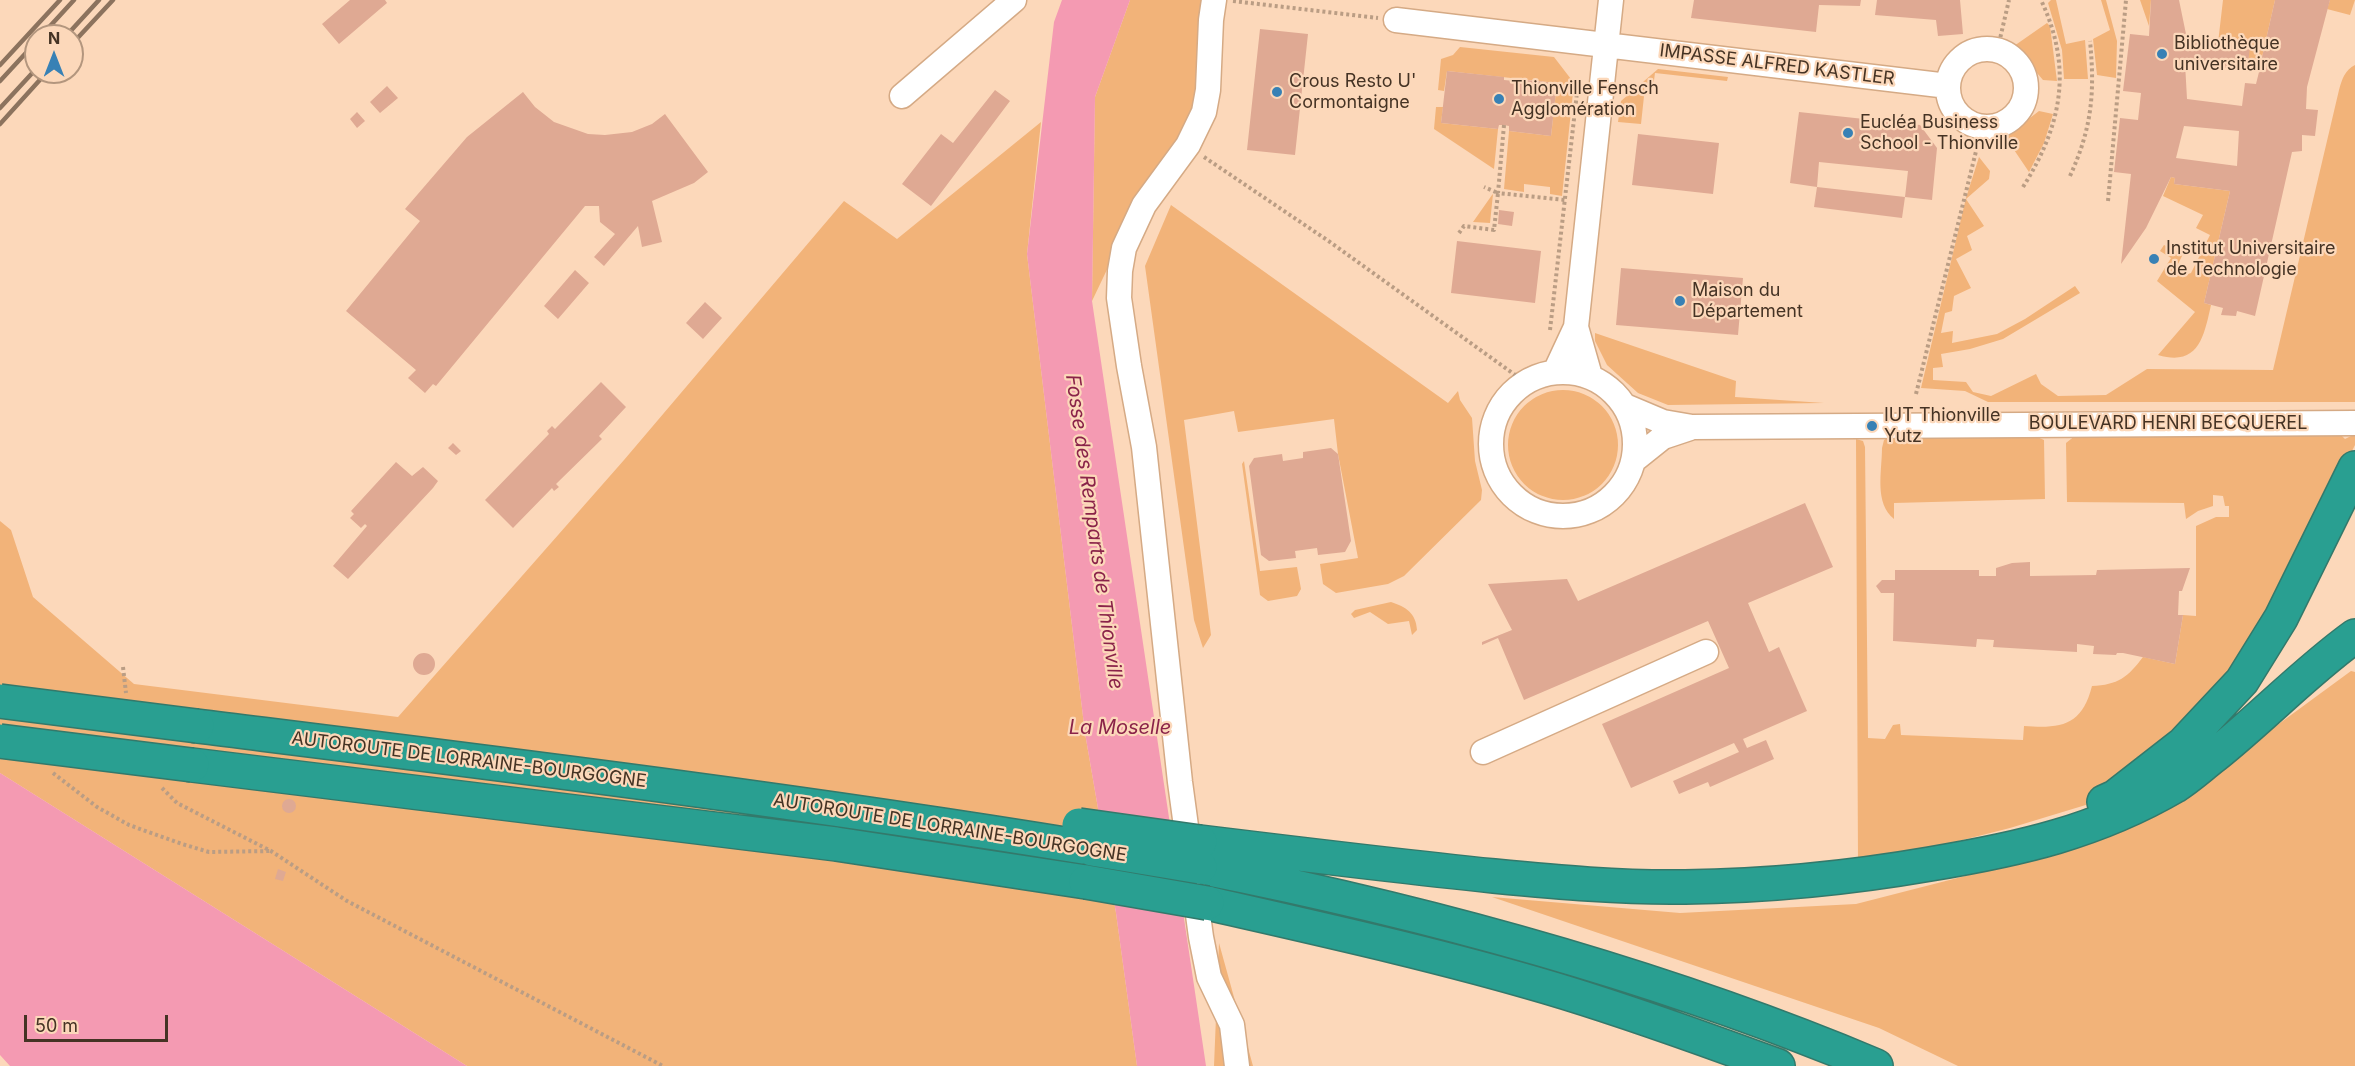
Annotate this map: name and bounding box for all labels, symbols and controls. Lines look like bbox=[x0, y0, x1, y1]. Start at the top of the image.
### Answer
north arrow bbox=[24, 24, 84, 84]
text: N bbox=[48, 28, 60, 48]
place label: Bibliothèque universitaire bbox=[2174, 33, 2280, 76]
street label: IMPASSE ALFRED KASTLER bbox=[1658, 40, 1896, 90]
marker: Bibliothèque universitaire bbox=[2155, 47, 2169, 61]
place label: Crous Resto U' Cormontaigne bbox=[1289, 71, 1416, 113]
place label: Thionville Fensch Agglomération bbox=[1511, 78, 1659, 121]
marker: Crous Resto U' Cormontaigne bbox=[1270, 85, 1284, 99]
marker: Thionville Fensch Agglomération bbox=[1492, 92, 1506, 106]
place label: Eucléa Business School - Thionville bbox=[1860, 112, 2018, 154]
marker: Eucléa Business School - Thionville bbox=[1841, 126, 1855, 140]
place label: Institut Universitaire de Technologie bbox=[2166, 238, 2335, 280]
marker: Institut Universitaire de Technologie bbox=[2147, 252, 2161, 266]
place label: Maison du Département bbox=[1692, 280, 1803, 322]
marker: Maison du Département bbox=[1673, 294, 1687, 308]
water label: Fosse des Remparts de Thionville bbox=[1060, 373, 1128, 691]
place label: IUT Thionville Yutz bbox=[1884, 405, 2000, 448]
street label: BOULEVARD HENRI BECQUEREL bbox=[2029, 413, 2307, 435]
marker: IUT Thionville Yutz bbox=[1865, 419, 1879, 433]
water label: La Moselle bbox=[1069, 716, 1171, 740]
street label: AUTOROUTE DE LORRAINE-BOURGOGNE bbox=[290, 727, 648, 793]
street label: AUTOROUTE DE LORRAINE-BOURGOGNE bbox=[772, 789, 1128, 867]
scale bar bbox=[27, 1003, 171, 1041]
text: 50 m bbox=[35, 1015, 78, 1036]

